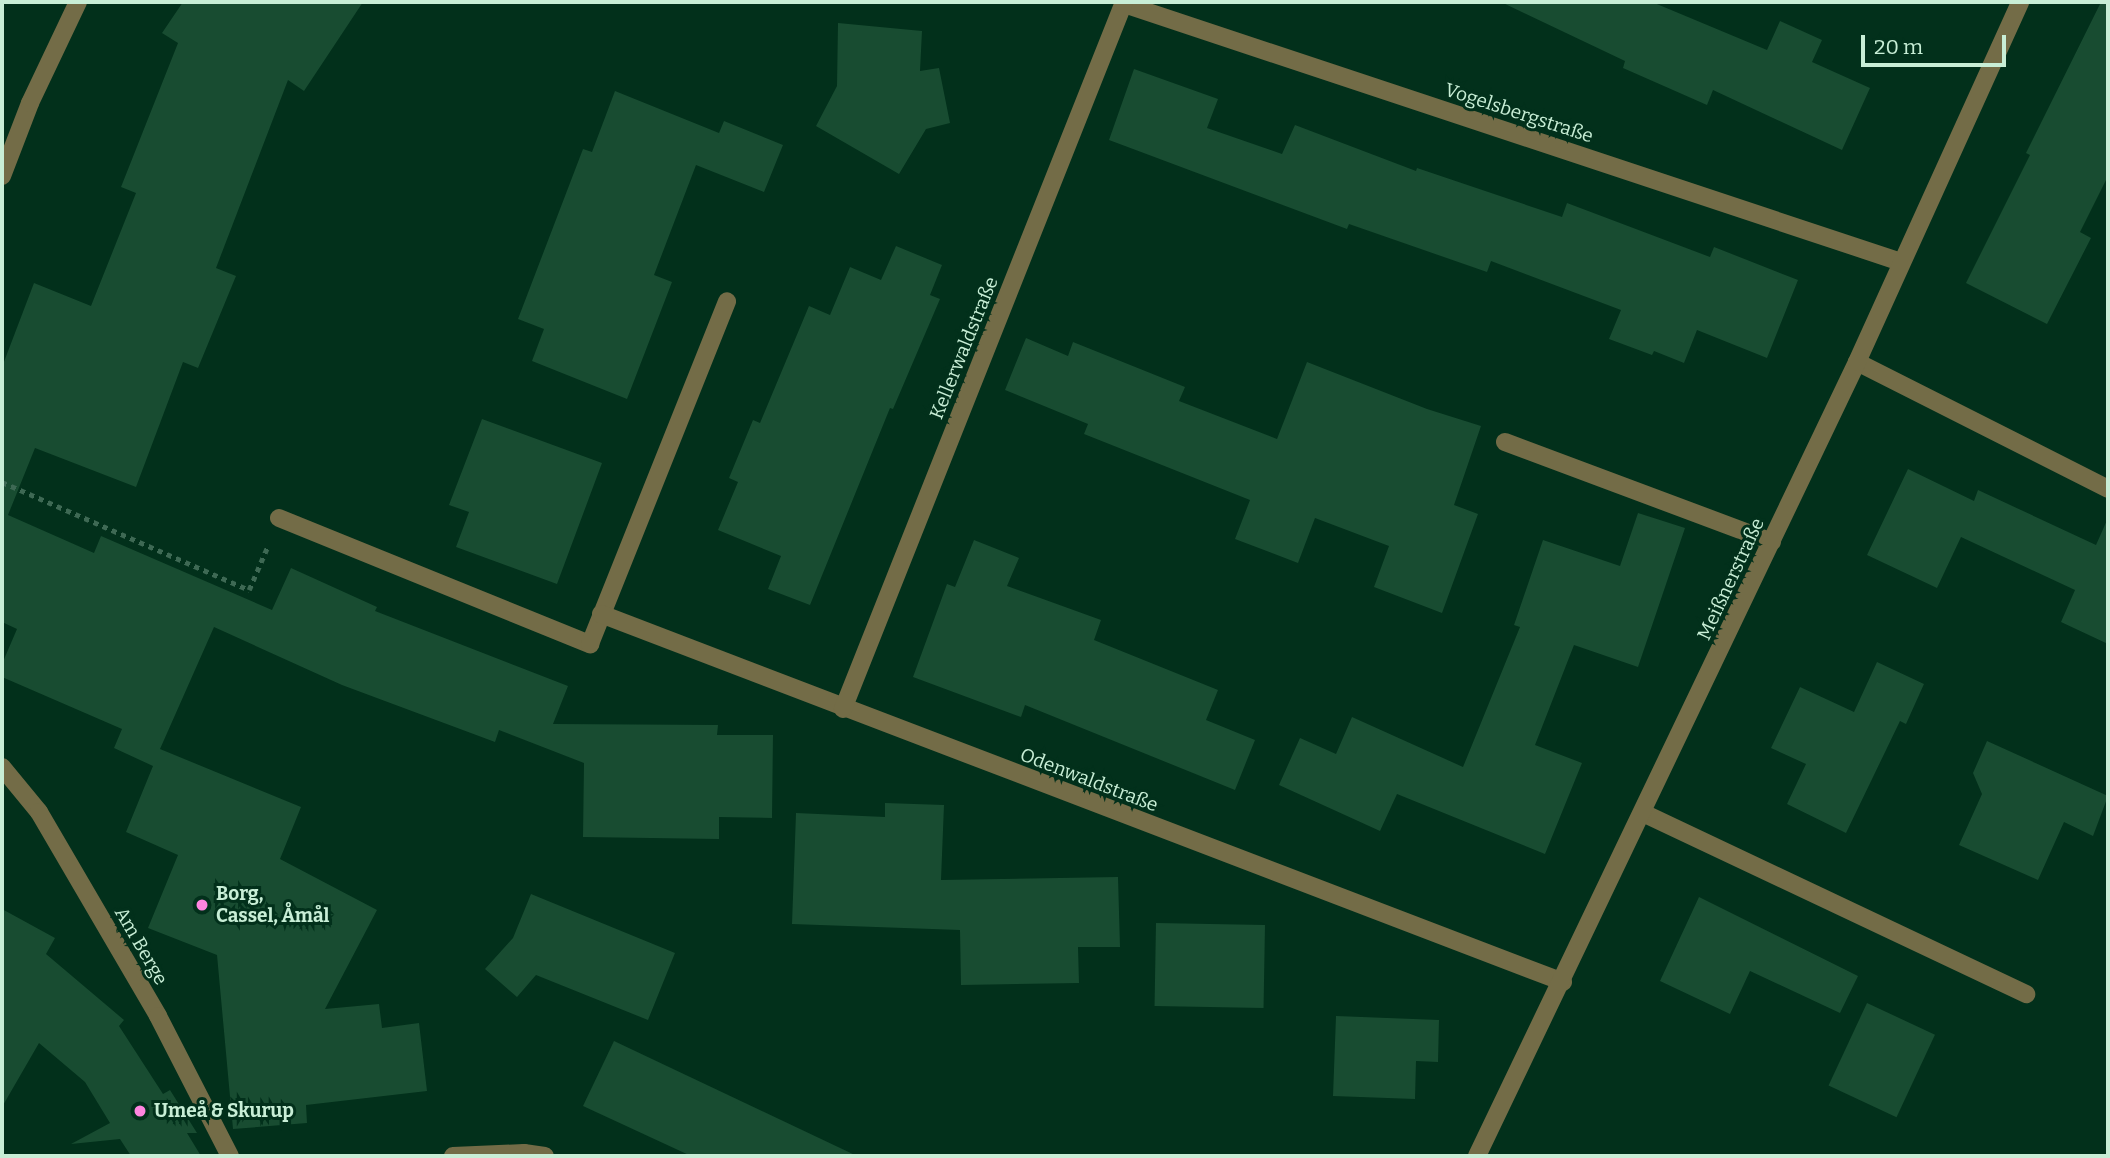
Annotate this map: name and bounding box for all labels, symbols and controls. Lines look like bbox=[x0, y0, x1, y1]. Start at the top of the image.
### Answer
scale bar bbox=[1865, 21, 2010, 65]
text: 20 m bbox=[1874, 34, 1923, 60]
street label: Vogelsbergstraße bbox=[1442, 78, 1596, 148]
street label: Kellerwaldstraße bbox=[925, 273, 1003, 423]
street label: Meißnerstraße bbox=[1693, 514, 1769, 644]
street label: Odenwaldstraße bbox=[1017, 743, 1161, 817]
place label: Borg, Cassel, Åmål bbox=[216, 883, 329, 927]
marker: Borg, Cassel, Åmål bbox=[194, 897, 210, 913]
street label: Am Berge bbox=[110, 903, 172, 989]
place label: Umeå & Skurup bbox=[154, 1100, 294, 1122]
marker: Umeå & Skurup bbox=[132, 1103, 148, 1119]

